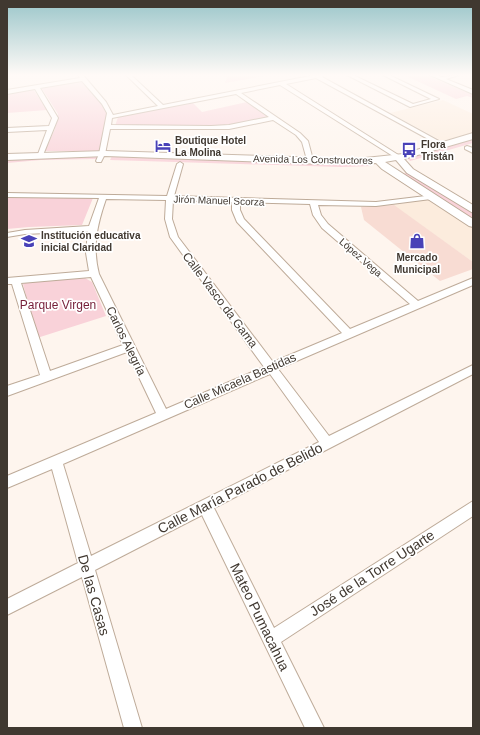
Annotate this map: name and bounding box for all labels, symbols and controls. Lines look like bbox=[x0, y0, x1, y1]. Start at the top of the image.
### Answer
place label: Boutique Hotel La Molina bbox=[175, 135, 246, 158]
hotel icon: Boutique Hotel La Molina bbox=[154, 137, 172, 155]
place label: Flora Tristán bbox=[421, 139, 454, 162]
bus stop icon: Flora Tristán bbox=[400, 141, 418, 159]
street label: Avenida Los Constructores bbox=[253, 153, 373, 166]
street label: Jirón Manuel Scorza bbox=[173, 193, 265, 208]
place label: Institución educativa inicial Claridad bbox=[41, 230, 141, 253]
school or university icon: Institución educativa inicial Claridad bbox=[20, 232, 38, 250]
shop icon: Mercado Municipal bbox=[408, 232, 426, 250]
street label: López Vega bbox=[337, 236, 385, 279]
street label: Calle Vasco da Gama bbox=[180, 250, 261, 351]
place label: Mercado Municipal bbox=[394, 252, 440, 275]
park label: Parque Virgen bbox=[20, 298, 96, 312]
street label: Carlos Alegría bbox=[103, 304, 149, 378]
street label: Calle Micaela Bastidas bbox=[182, 350, 298, 412]
street label: Calle María Parado de Belido bbox=[155, 439, 325, 537]
street label: José de la Torre Ugarte bbox=[307, 527, 437, 619]
street label: De las Casas bbox=[75, 553, 113, 637]
street label: Mateo Pumacahua bbox=[227, 561, 293, 674]

